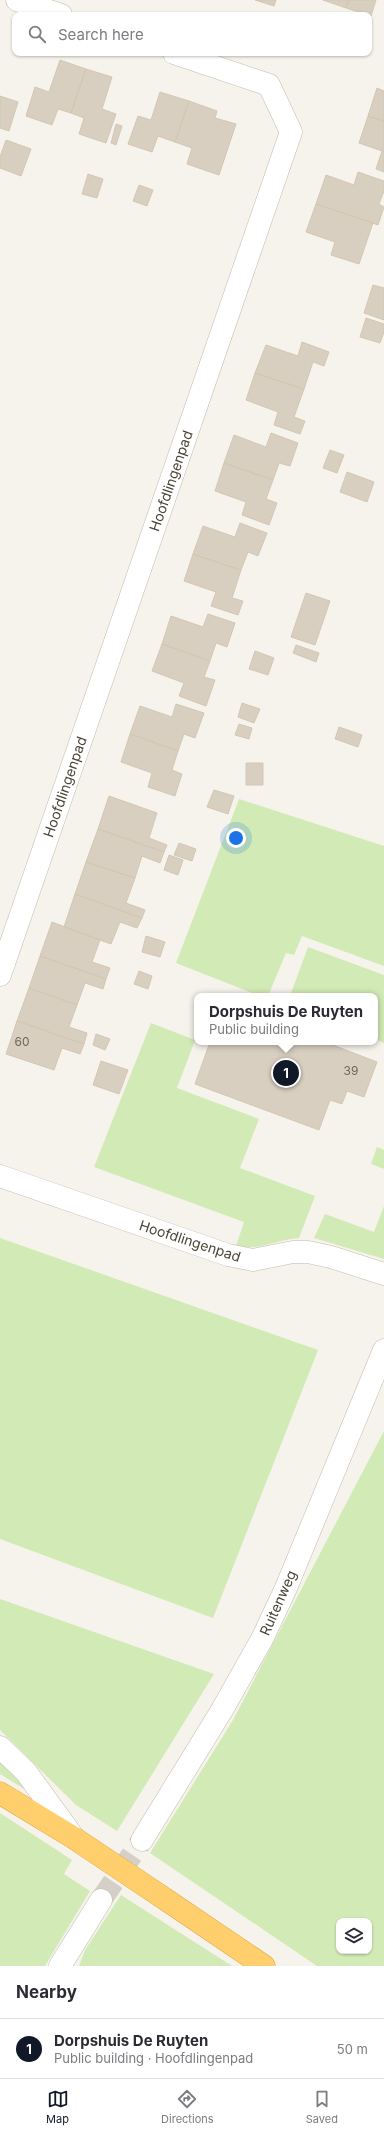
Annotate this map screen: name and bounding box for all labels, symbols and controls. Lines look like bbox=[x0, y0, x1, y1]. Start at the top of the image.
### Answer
search box bbox=[12, 12, 372, 56]
icon: search bbox=[26, 23, 48, 45]
text: Search here bbox=[58, 25, 144, 44]
street label: Hoofdlingenpad bbox=[145, 428, 196, 534]
street label: Hoofdlingenpad bbox=[39, 734, 90, 840]
your location bbox=[226, 828, 246, 848]
popup bbox=[194, 993, 378, 1045]
text: Dorpshuis De Ruyten bbox=[209, 1002, 363, 1021]
text: Public building bbox=[209, 1021, 299, 1037]
house number: 60 bbox=[14, 1034, 30, 1049]
pin: 1 bbox=[273, 1058, 299, 1088]
house number: 39 bbox=[344, 1063, 358, 1078]
street label: Hoofdlingenpad bbox=[137, 1216, 243, 1265]
street label: Ruitenweg bbox=[256, 1568, 299, 1638]
map controls bbox=[336, 1918, 372, 1954]
button: layers bbox=[336, 1918, 372, 1954]
text: Nearby bbox=[16, 1982, 77, 2002]
text: Dorpshuis De Ruyten bbox=[54, 2031, 208, 2050]
text: 1 bbox=[26, 2041, 32, 2057]
text: 50 m bbox=[337, 2041, 368, 2057]
text: Public building · Hoofdlingenpad bbox=[54, 2050, 253, 2066]
tab: Map bbox=[46, 2088, 69, 2126]
tab: Directions bbox=[161, 2088, 214, 2126]
tab: Saved bbox=[306, 2088, 338, 2126]

